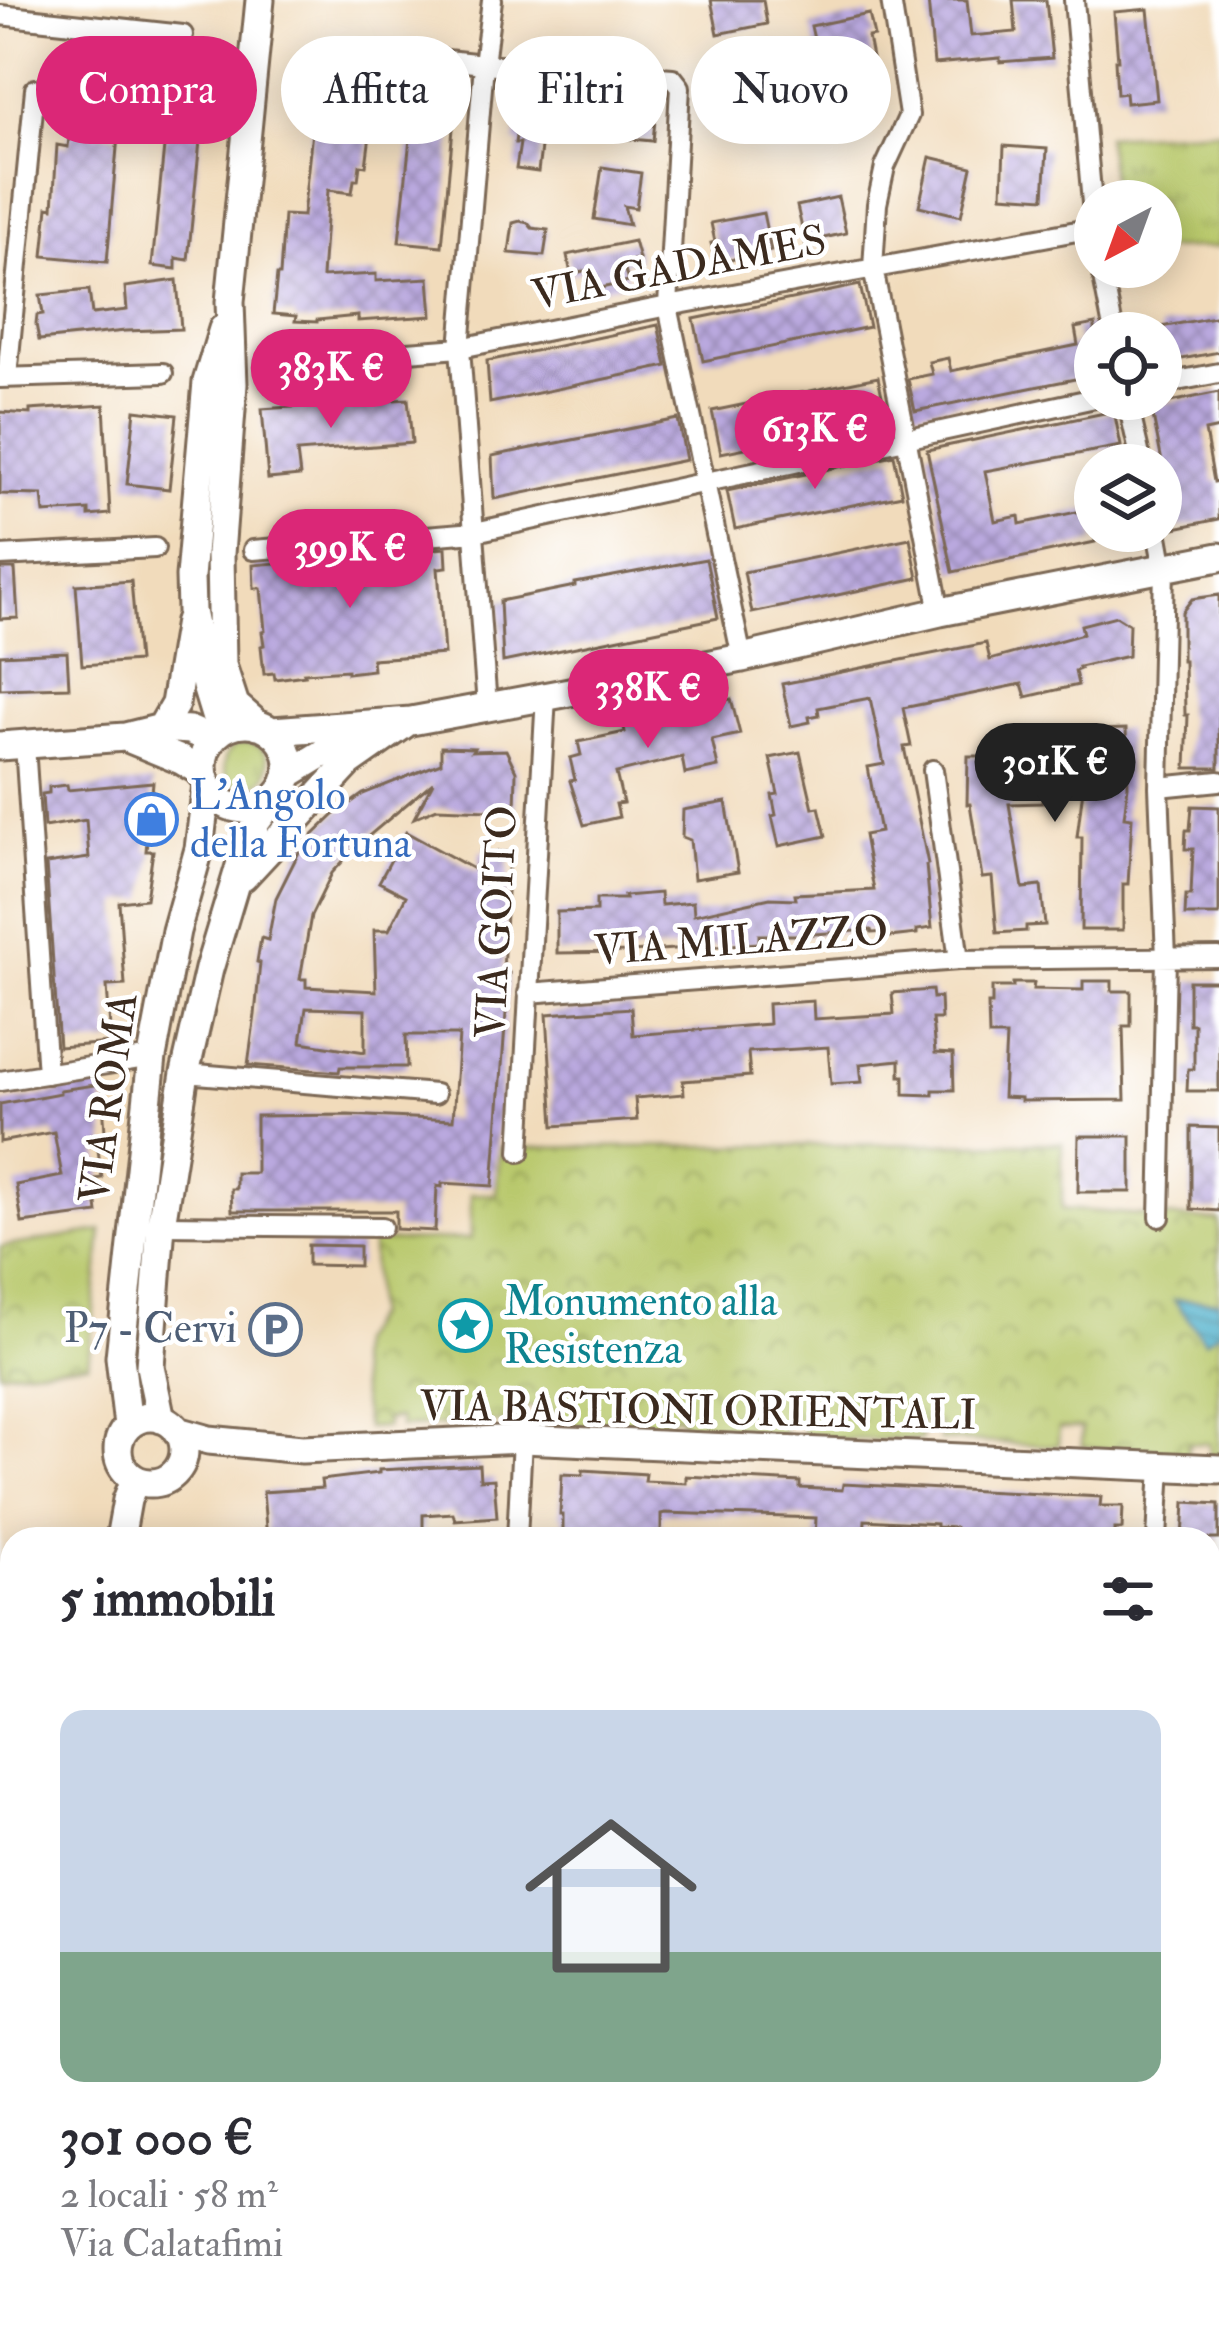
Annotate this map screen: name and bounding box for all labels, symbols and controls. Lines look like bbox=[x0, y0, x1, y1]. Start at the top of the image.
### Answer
chip: Compra bbox=[36, 36, 257, 144]
chip: Affitta bbox=[281, 36, 471, 144]
chip: Filtri bbox=[495, 36, 667, 144]
chip: Nuovo bbox=[691, 36, 891, 144]
north arrow bbox=[1074, 180, 1182, 288]
map controls bbox=[1074, 180, 1182, 552]
street label: VIA GADAMES bbox=[528, 214, 830, 322]
button: locate bbox=[1074, 312, 1182, 420]
pin: 383K € bbox=[233, 329, 429, 431]
text: 383K € bbox=[278, 343, 384, 392]
pin: 613K € bbox=[717, 390, 913, 492]
text: 613K € bbox=[762, 404, 868, 453]
button: layers bbox=[1074, 444, 1182, 552]
pin: 399K € bbox=[252, 509, 448, 611]
text: 399K € bbox=[293, 523, 407, 572]
pin: 338K € bbox=[550, 649, 746, 751]
text: 338K € bbox=[595, 663, 701, 712]
pin: 301K € bbox=[957, 723, 1153, 825]
text: 301K € bbox=[1002, 737, 1108, 786]
place label: L'Angolo della Fortuna bbox=[190, 770, 412, 870]
shop icon: L'Angolo della Fortuna bbox=[123, 792, 179, 848]
street label: VIA GOITO bbox=[465, 804, 529, 1040]
street label: VIA MILAZZO bbox=[592, 905, 890, 977]
street label: VIA ROMA bbox=[68, 989, 150, 1207]
place label: Monumento alla Resistenza bbox=[504, 1276, 778, 1376]
place icon: Monumento alla Resistenza bbox=[437, 1298, 493, 1354]
parking icon: P7 - Cervi bbox=[248, 1301, 304, 1357]
place label: P7 - Cervi bbox=[64, 1303, 237, 1355]
street label: VIA BASTIONI ORIENTALI bbox=[419, 1380, 977, 1442]
icon: filters bbox=[1095, 1566, 1161, 1632]
text: 5 immobili bbox=[60, 1567, 275, 1631]
icon: home bbox=[503, 1788, 719, 2004]
text: 301 000 € bbox=[60, 2106, 253, 2170]
text: 2 locali · 58 m² bbox=[60, 2170, 278, 2219]
text: Via Calatafimi bbox=[60, 2219, 283, 2268]

